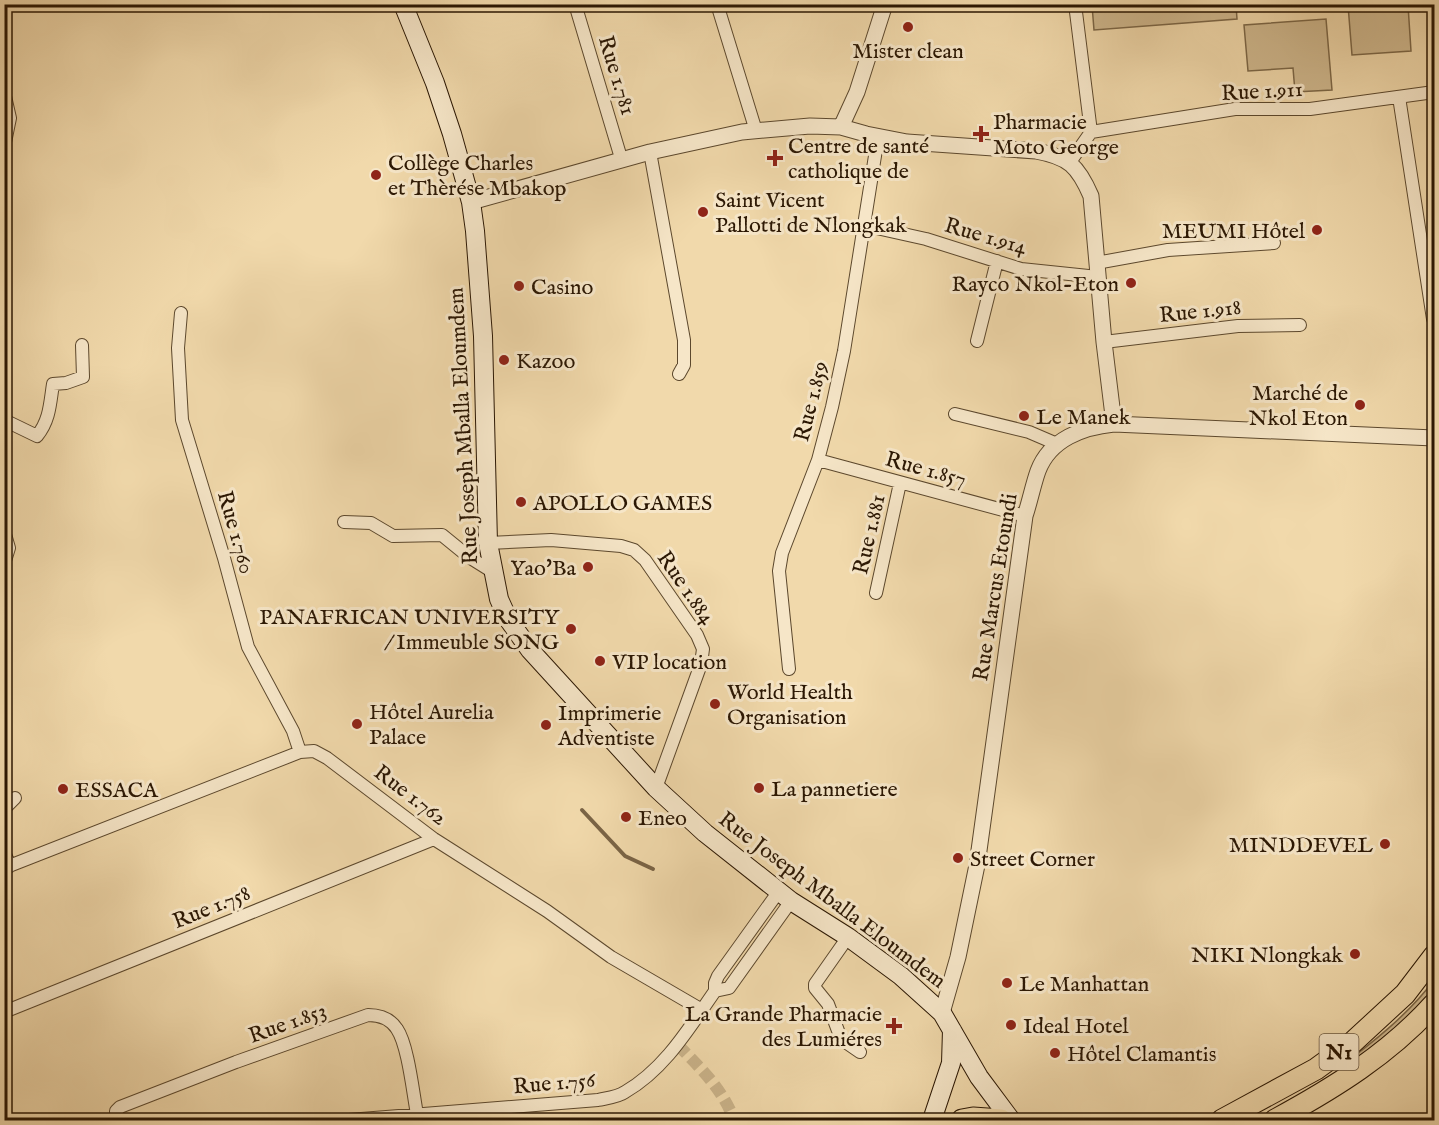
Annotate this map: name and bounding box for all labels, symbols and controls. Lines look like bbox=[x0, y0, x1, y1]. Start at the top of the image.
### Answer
marker: Mister clean bbox=[901, 20, 915, 34]
street label: Rue 1.781 bbox=[591, 32, 641, 119]
place label: Mister clean bbox=[852, 38, 964, 66]
street label: Rue 1.911 bbox=[1221, 76, 1304, 108]
place label: Pharmacie Moto George bbox=[993, 109, 1119, 162]
marker: Pharmacie Moto George bbox=[974, 127, 988, 141]
place label: Centre de santé catholique de bbox=[788, 133, 929, 186]
marker: Centre de santé catholique de bbox=[766, 149, 784, 167]
place label: Collège Charles et Thèrése Mbakop bbox=[388, 150, 567, 203]
marker: Collège Charles et Thèrése Mbakop bbox=[369, 168, 383, 182]
place label: Saint Vicent Pallotti de Nlongkak bbox=[715, 187, 907, 240]
marker: Saint Vicent Pallotti de Nlongkak bbox=[696, 205, 710, 219]
street label: Rue 1.914 bbox=[941, 212, 1030, 262]
place label: MEUMI Hôtel bbox=[1162, 218, 1305, 246]
marker: MEUMI Hôtel bbox=[1310, 223, 1324, 237]
place label: Rayco Nkol-Eton bbox=[952, 271, 1119, 299]
place label: Casino bbox=[531, 274, 594, 302]
marker: Rayco Nkol-Eton bbox=[1124, 276, 1138, 290]
marker: Casino bbox=[512, 279, 526, 293]
street label: Rue Joseph Mballa Eloumdem bbox=[443, 286, 485, 565]
street label: Rue 1.918 bbox=[1158, 294, 1243, 330]
place label: Kazoo bbox=[516, 348, 575, 376]
marker: Kazoo bbox=[497, 353, 511, 367]
street label: Rue 1.859 bbox=[788, 358, 835, 445]
place label: Marché de Nkol Eton bbox=[1249, 380, 1348, 433]
marker: Marché de Nkol Eton bbox=[1353, 398, 1367, 412]
place label: Le Manek bbox=[1036, 404, 1131, 432]
marker: Le Manek bbox=[1017, 409, 1031, 423]
street label: Rue 1.857 bbox=[882, 446, 969, 494]
street label: Rue 1.760 bbox=[210, 488, 260, 577]
place label: APOLLO GAMES bbox=[532, 490, 712, 518]
street label: Rue Marcus Etoundi bbox=[967, 491, 1025, 683]
street label: Rue 1.881 bbox=[847, 492, 893, 577]
marker: APOLLO GAMES bbox=[514, 495, 528, 509]
street label: Rue 1.884 bbox=[650, 546, 721, 631]
place label: Yao'Ba bbox=[510, 555, 576, 583]
marker: Yao'Ba bbox=[581, 560, 595, 574]
place label: PANAFRICAN UNIVERSITY / Immeuble SONG bbox=[259, 604, 560, 657]
marker: PANAFRICAN UNIVERSITY / Immeuble SONG bbox=[564, 622, 578, 636]
place label: VIP location bbox=[611, 649, 727, 677]
marker: VIP location bbox=[593, 654, 607, 668]
place label: World Health Organisation bbox=[727, 679, 853, 732]
marker: World Health Organisation bbox=[708, 697, 722, 711]
place label: Hôtel Aurelia Palace bbox=[369, 699, 494, 752]
place label: Imprimerie Adventiste bbox=[557, 700, 661, 753]
marker: Hôtel Aurelia Palace bbox=[350, 717, 364, 731]
marker: Imprimerie Adventiste bbox=[539, 718, 553, 732]
street label: Rue 1.762 bbox=[368, 759, 452, 832]
place label: La pannetiere bbox=[771, 776, 898, 804]
place label: ESSACA bbox=[75, 777, 159, 805]
marker: La pannetiere bbox=[752, 781, 766, 795]
marker: ESSACA bbox=[56, 782, 70, 796]
place label: Eneo bbox=[638, 805, 687, 833]
street label: Rue Joseph Mballa Eloumdem bbox=[712, 806, 951, 995]
marker: Eneo bbox=[619, 810, 633, 824]
place label: MINDDEVEL bbox=[1229, 832, 1373, 860]
marker: MINDDEVEL bbox=[1378, 837, 1392, 851]
place label: Street Corner bbox=[970, 846, 1095, 874]
marker: Street Corner bbox=[951, 851, 965, 865]
street label: Rue 1.758 bbox=[169, 880, 255, 936]
place label: NIKI Nlongkak bbox=[1191, 942, 1343, 970]
marker: NIKI Nlongkak bbox=[1348, 947, 1362, 961]
place label: Le Manhattan bbox=[1019, 971, 1149, 999]
marker: Le Manhattan bbox=[1000, 976, 1014, 990]
street label: Rue 1.853 bbox=[245, 997, 330, 1051]
place label: La Grande Pharmacie des Lumiéres bbox=[685, 1001, 882, 1054]
place label: Ideal Hotel bbox=[1023, 1013, 1129, 1041]
marker: Ideal Hotel bbox=[1004, 1018, 1018, 1032]
marker: La Grande Pharmacie des Lumiéres bbox=[887, 1019, 901, 1033]
road number: N1 bbox=[1320, 1034, 1358, 1070]
place label: Hôtel Clamantis bbox=[1067, 1041, 1216, 1069]
marker: Hôtel Clamantis bbox=[1048, 1046, 1062, 1060]
street label: Rue 1.756 bbox=[512, 1066, 597, 1102]

